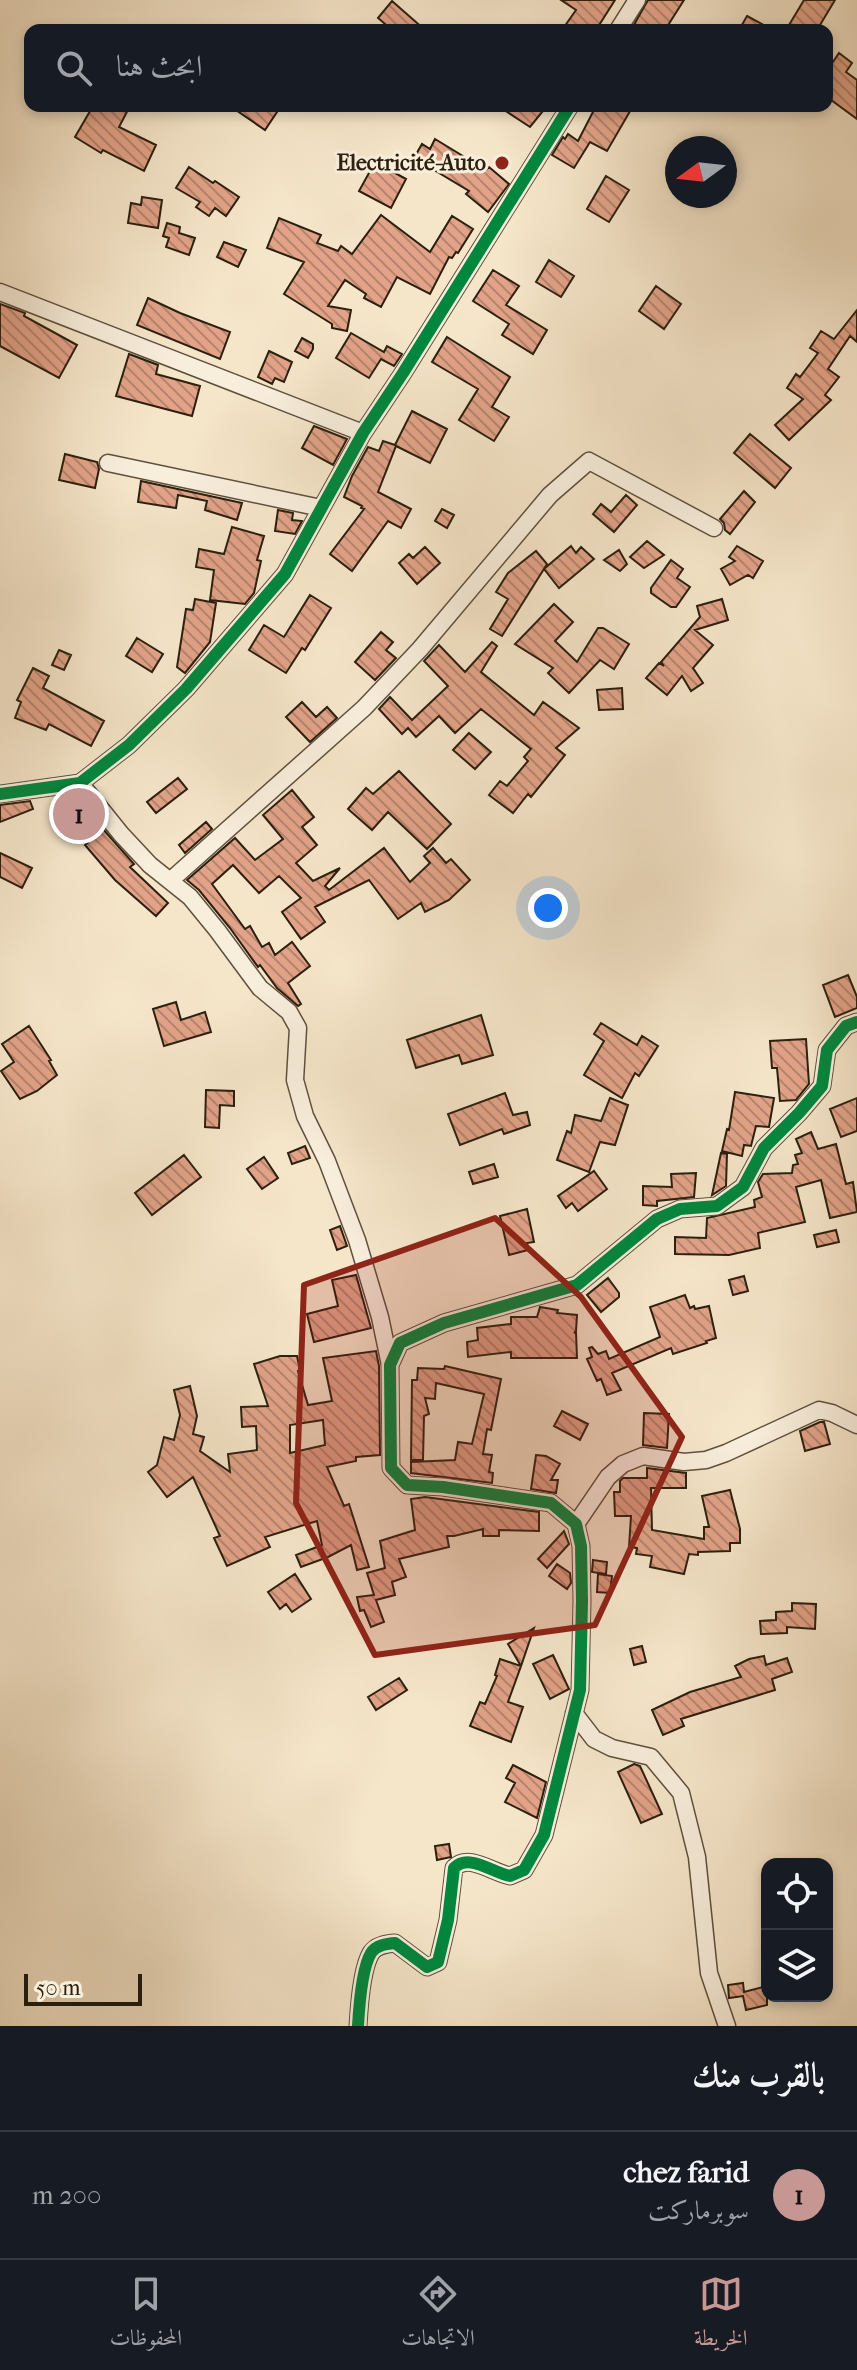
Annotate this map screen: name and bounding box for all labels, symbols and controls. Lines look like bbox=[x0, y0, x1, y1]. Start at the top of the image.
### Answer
search box bbox=[24, 24, 833, 112]
icon: search bbox=[52, 46, 96, 90]
text: ابحث هنا bbox=[116, 49, 202, 84]
north arrow bbox=[665, 136, 737, 208]
place label: Electricité-Auto bbox=[337, 150, 486, 176]
marker: Electricité-Auto bbox=[493, 154, 511, 172]
pin: 1 bbox=[53, 784, 105, 844]
your location bbox=[528, 888, 568, 928]
map controls bbox=[761, 1858, 833, 2002]
button: locate bbox=[761, 1858, 833, 1930]
button: layers bbox=[761, 1930, 833, 2002]
scale bar bbox=[24, 1970, 142, 2006]
text: 50 m bbox=[36, 1975, 81, 2001]
text: بالقرب منك bbox=[692, 2055, 825, 2095]
text: chez farid bbox=[623, 2155, 749, 2190]
text: 200 m bbox=[32, 2180, 101, 2211]
text: 1 bbox=[794, 2180, 804, 2211]
text: سوبرماركت bbox=[648, 2195, 749, 2226]
tab: المحفوظات bbox=[110, 2272, 182, 2359]
tab: الاتجاهات bbox=[401, 2272, 475, 2359]
tab: الخريطة bbox=[694, 2272, 747, 2359]

